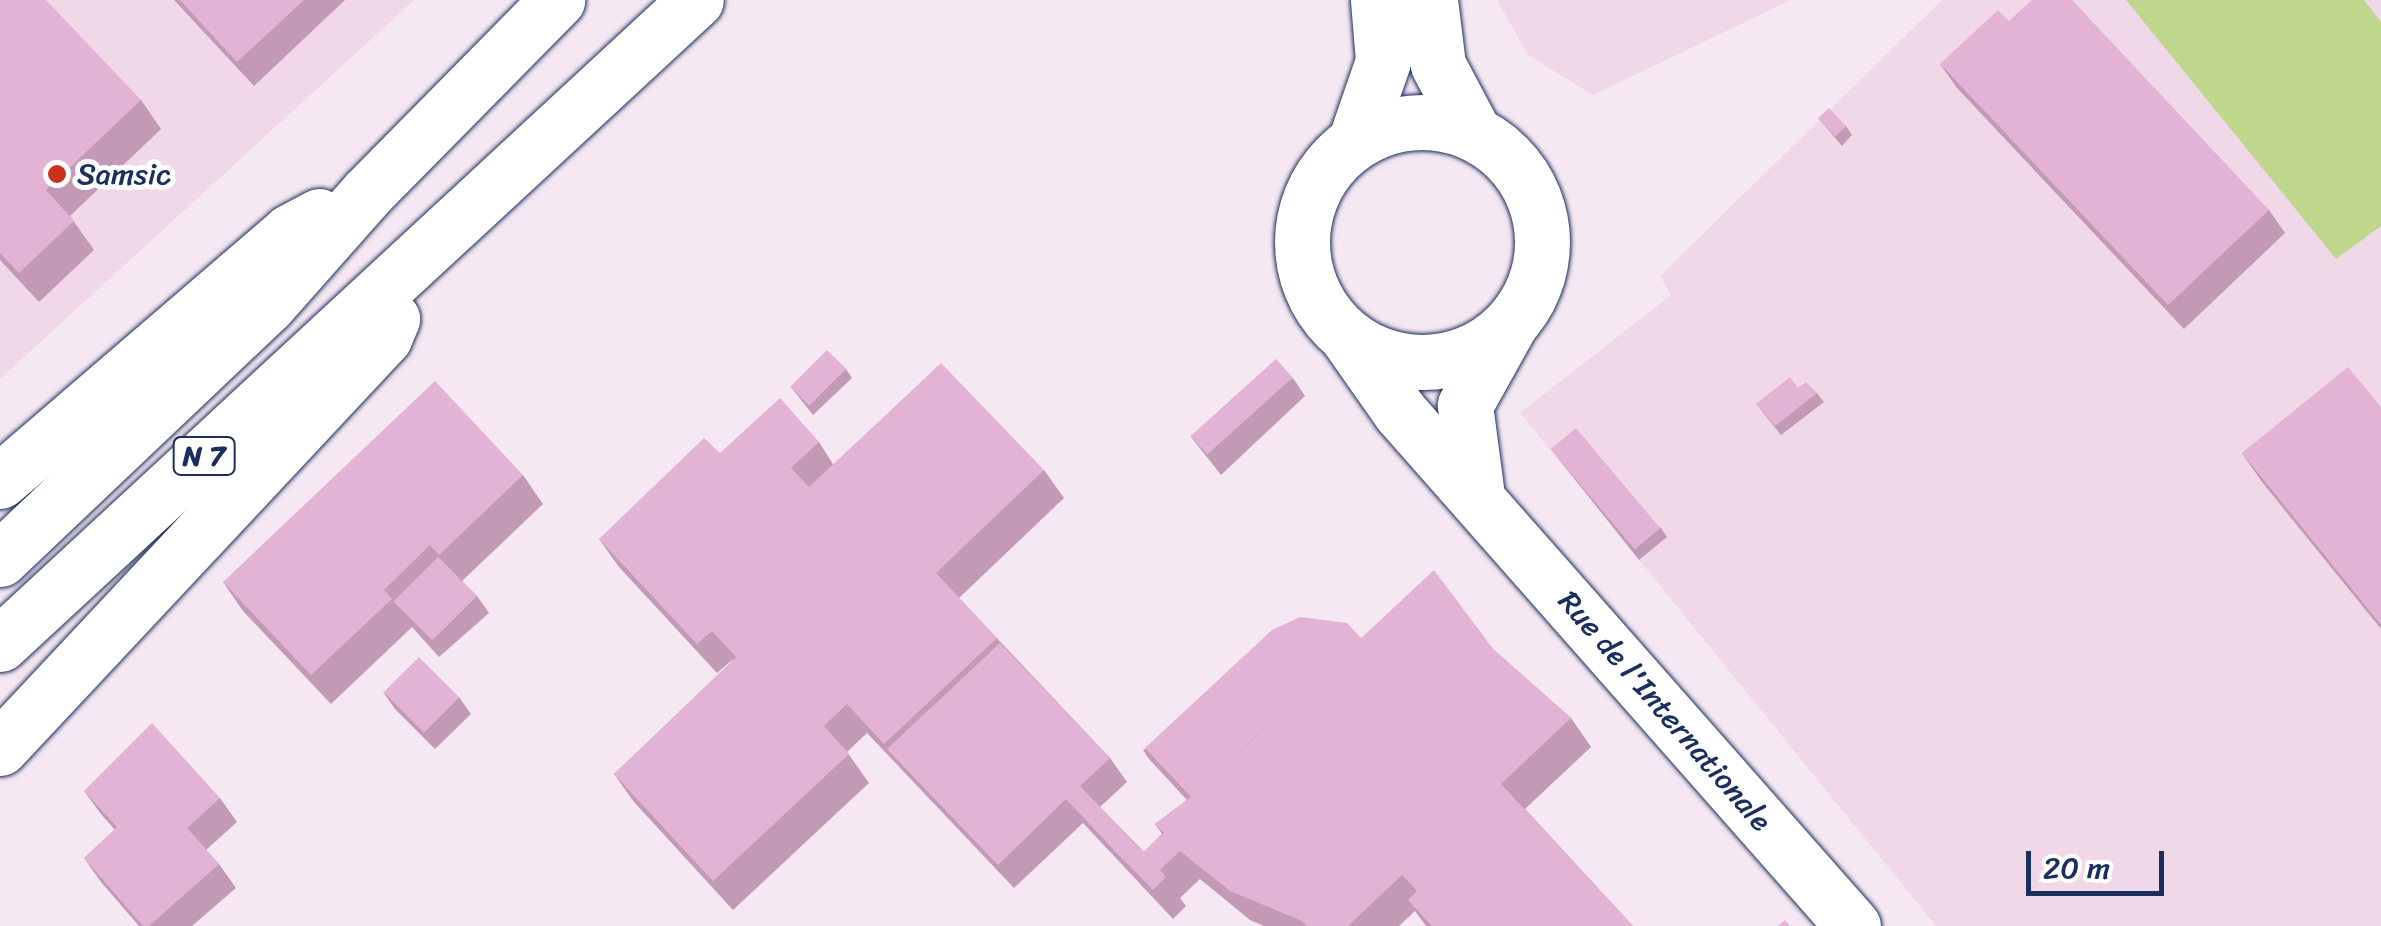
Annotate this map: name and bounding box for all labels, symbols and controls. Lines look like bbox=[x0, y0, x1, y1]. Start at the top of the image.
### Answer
place label: Samsic bbox=[77, 156, 171, 192]
marker: Samsic bbox=[46, 163, 68, 185]
road number: N 7 bbox=[172, 433, 236, 479]
street label: Rue de l'Internationale bbox=[1551, 584, 1779, 838]
scale bar bbox=[2031, 831, 2168, 893]
text: 20 m bbox=[2043, 841, 2110, 895]

